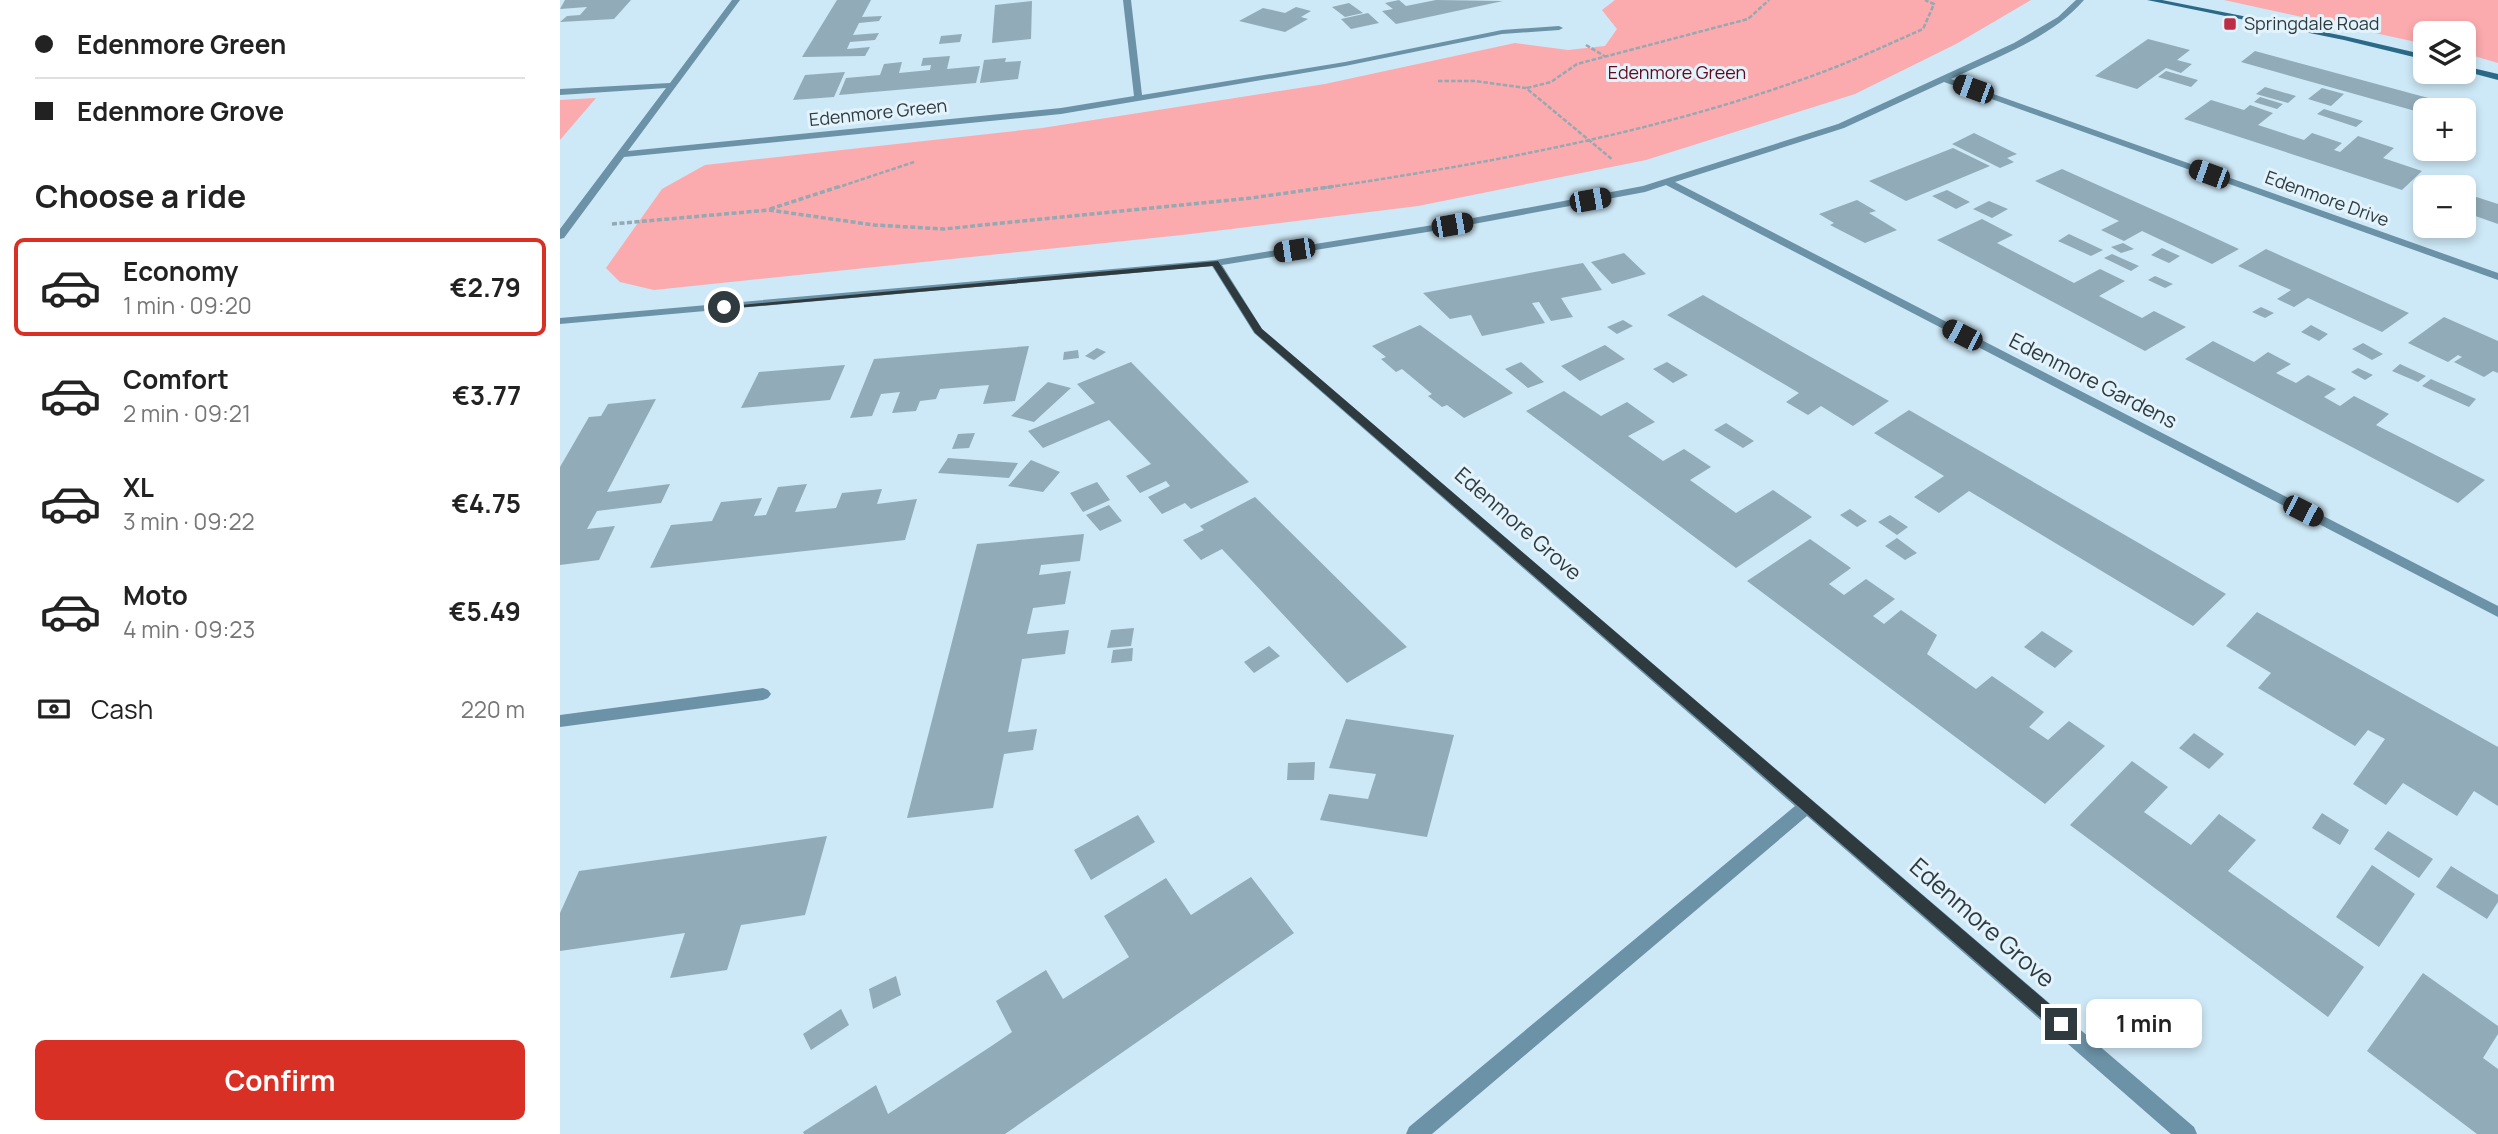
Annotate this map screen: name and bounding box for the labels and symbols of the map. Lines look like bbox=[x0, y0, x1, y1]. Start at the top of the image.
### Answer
place label: Springdale Road bbox=[2244, 11, 2379, 35]
marker: Springdale Road bbox=[2222, 16, 2238, 32]
park label: Edenmore Green bbox=[1608, 60, 1746, 84]
car bbox=[1950, 72, 1997, 106]
street label: Edenmore Green bbox=[808, 93, 948, 131]
car bbox=[2186, 157, 2233, 191]
street label: Edenmore Drive bbox=[2262, 165, 2393, 232]
car bbox=[1568, 186, 1613, 214]
car bbox=[1430, 211, 1475, 239]
car bbox=[1272, 236, 1317, 264]
route start bbox=[708, 291, 740, 323]
car bbox=[1939, 316, 1986, 354]
street label: Edenmore Gardens bbox=[2005, 326, 2182, 434]
street label: Edenmore Grove bbox=[1449, 460, 1588, 586]
car bbox=[2280, 492, 2327, 530]
street label: Edenmore Grove bbox=[1903, 850, 2063, 994]
callout: 1 min bbox=[2086, 1000, 2201, 1048]
route end bbox=[2045, 1008, 2077, 1040]

